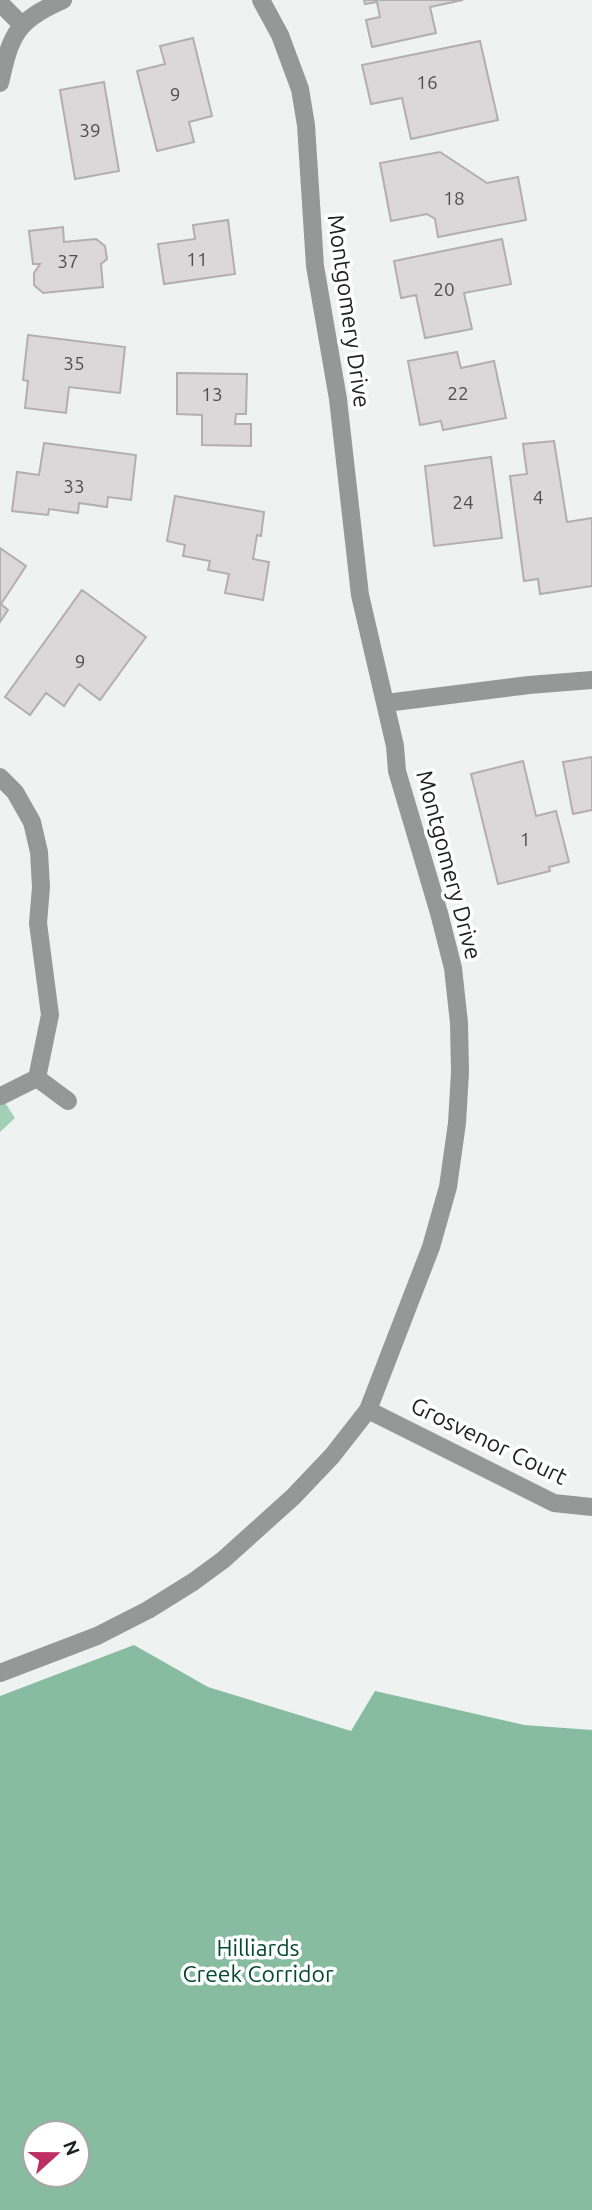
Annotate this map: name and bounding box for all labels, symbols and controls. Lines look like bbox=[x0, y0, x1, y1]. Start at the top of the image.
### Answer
house number: 16 bbox=[416, 71, 438, 93]
house number: 9 bbox=[170, 83, 180, 105]
house number: 39 bbox=[79, 119, 101, 141]
house number: 18 bbox=[443, 187, 465, 209]
street label: Montgomery Drive bbox=[324, 213, 375, 409]
house number: 11 bbox=[186, 248, 208, 270]
house number: 37 bbox=[57, 250, 79, 272]
house number: 20 bbox=[433, 278, 455, 300]
house number: 35 bbox=[63, 352, 85, 374]
house number: 22 bbox=[447, 382, 469, 404]
house number: 13 bbox=[201, 383, 223, 405]
house number: 33 bbox=[63, 475, 85, 497]
house number: 4 bbox=[533, 486, 543, 508]
house number: 24 bbox=[452, 491, 474, 513]
house number: 9 bbox=[75, 650, 85, 672]
street label: Montgomery Drive bbox=[412, 768, 487, 962]
house number: 1 bbox=[520, 828, 530, 850]
street label: Grosvenor Court bbox=[407, 1392, 571, 1489]
park label: Hilliards Creek Corridor bbox=[182, 1935, 334, 1986]
north arrow bbox=[21, 2119, 91, 2189]
text: N bbox=[59, 2137, 85, 2158]

